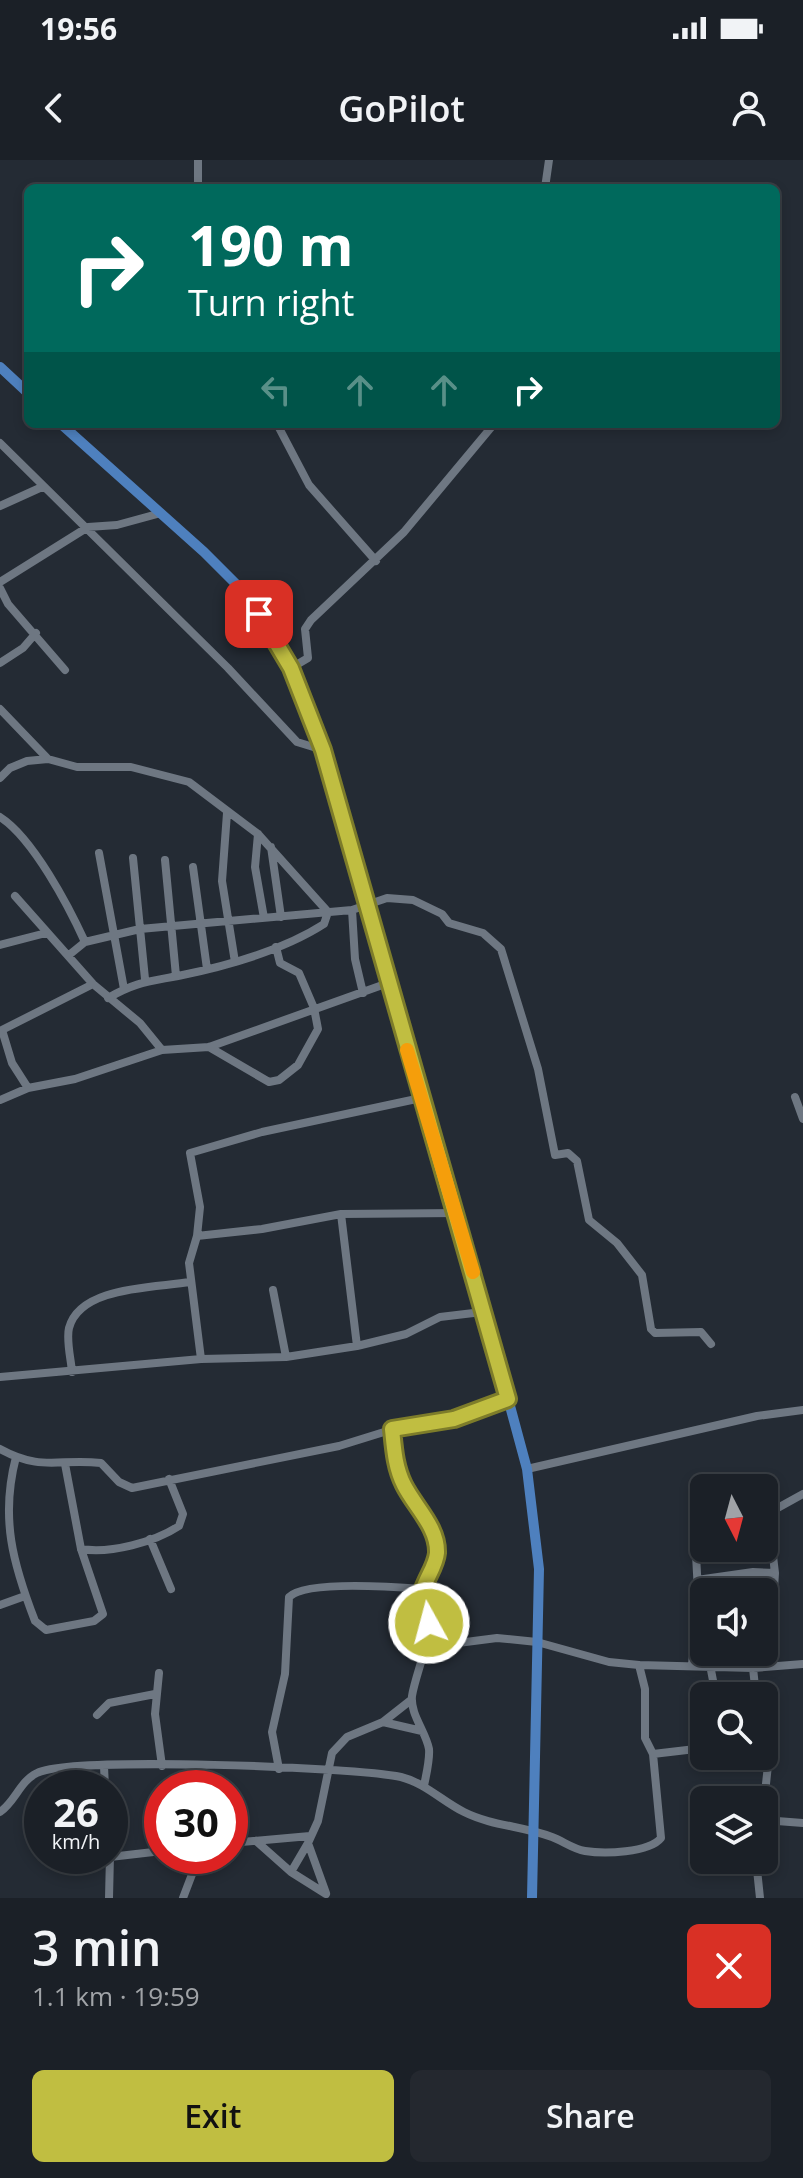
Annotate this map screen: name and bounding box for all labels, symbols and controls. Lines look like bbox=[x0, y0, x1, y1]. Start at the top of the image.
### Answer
text: 19:56 bbox=[40, 8, 117, 49]
text: GoPilot bbox=[338, 84, 465, 133]
icon: back bbox=[32, 86, 76, 130]
icon: person bbox=[727, 86, 771, 130]
text: 190 m bbox=[188, 206, 354, 282]
icon: right bbox=[56, 216, 160, 320]
text: Turn right bbox=[188, 278, 354, 327]
icon: left bbox=[254, 368, 298, 412]
icon: ahead bbox=[338, 368, 382, 412]
icon: ahead bbox=[422, 368, 466, 412]
icon: right bbox=[506, 368, 550, 412]
pin bbox=[225, 580, 293, 648]
icon: arrive bbox=[237, 592, 281, 636]
north arrow bbox=[690, 1474, 778, 1562]
map controls bbox=[690, 1474, 778, 1874]
button: sound bbox=[690, 1578, 778, 1666]
position arrow bbox=[387, 1581, 471, 1665]
button: search bbox=[690, 1682, 778, 1770]
speed limit sign: 30 bbox=[144, 1770, 248, 1874]
text: 26 bbox=[53, 1784, 99, 1839]
button: layers bbox=[690, 1786, 778, 1874]
text: km/h bbox=[52, 1828, 100, 1855]
text: 3 min bbox=[32, 1915, 162, 1980]
button: close bbox=[687, 1924, 771, 2008]
text: 1.1 km · 19:59 bbox=[32, 1978, 200, 2014]
button: Exit bbox=[32, 2070, 394, 2162]
button: Share bbox=[410, 2070, 771, 2162]

